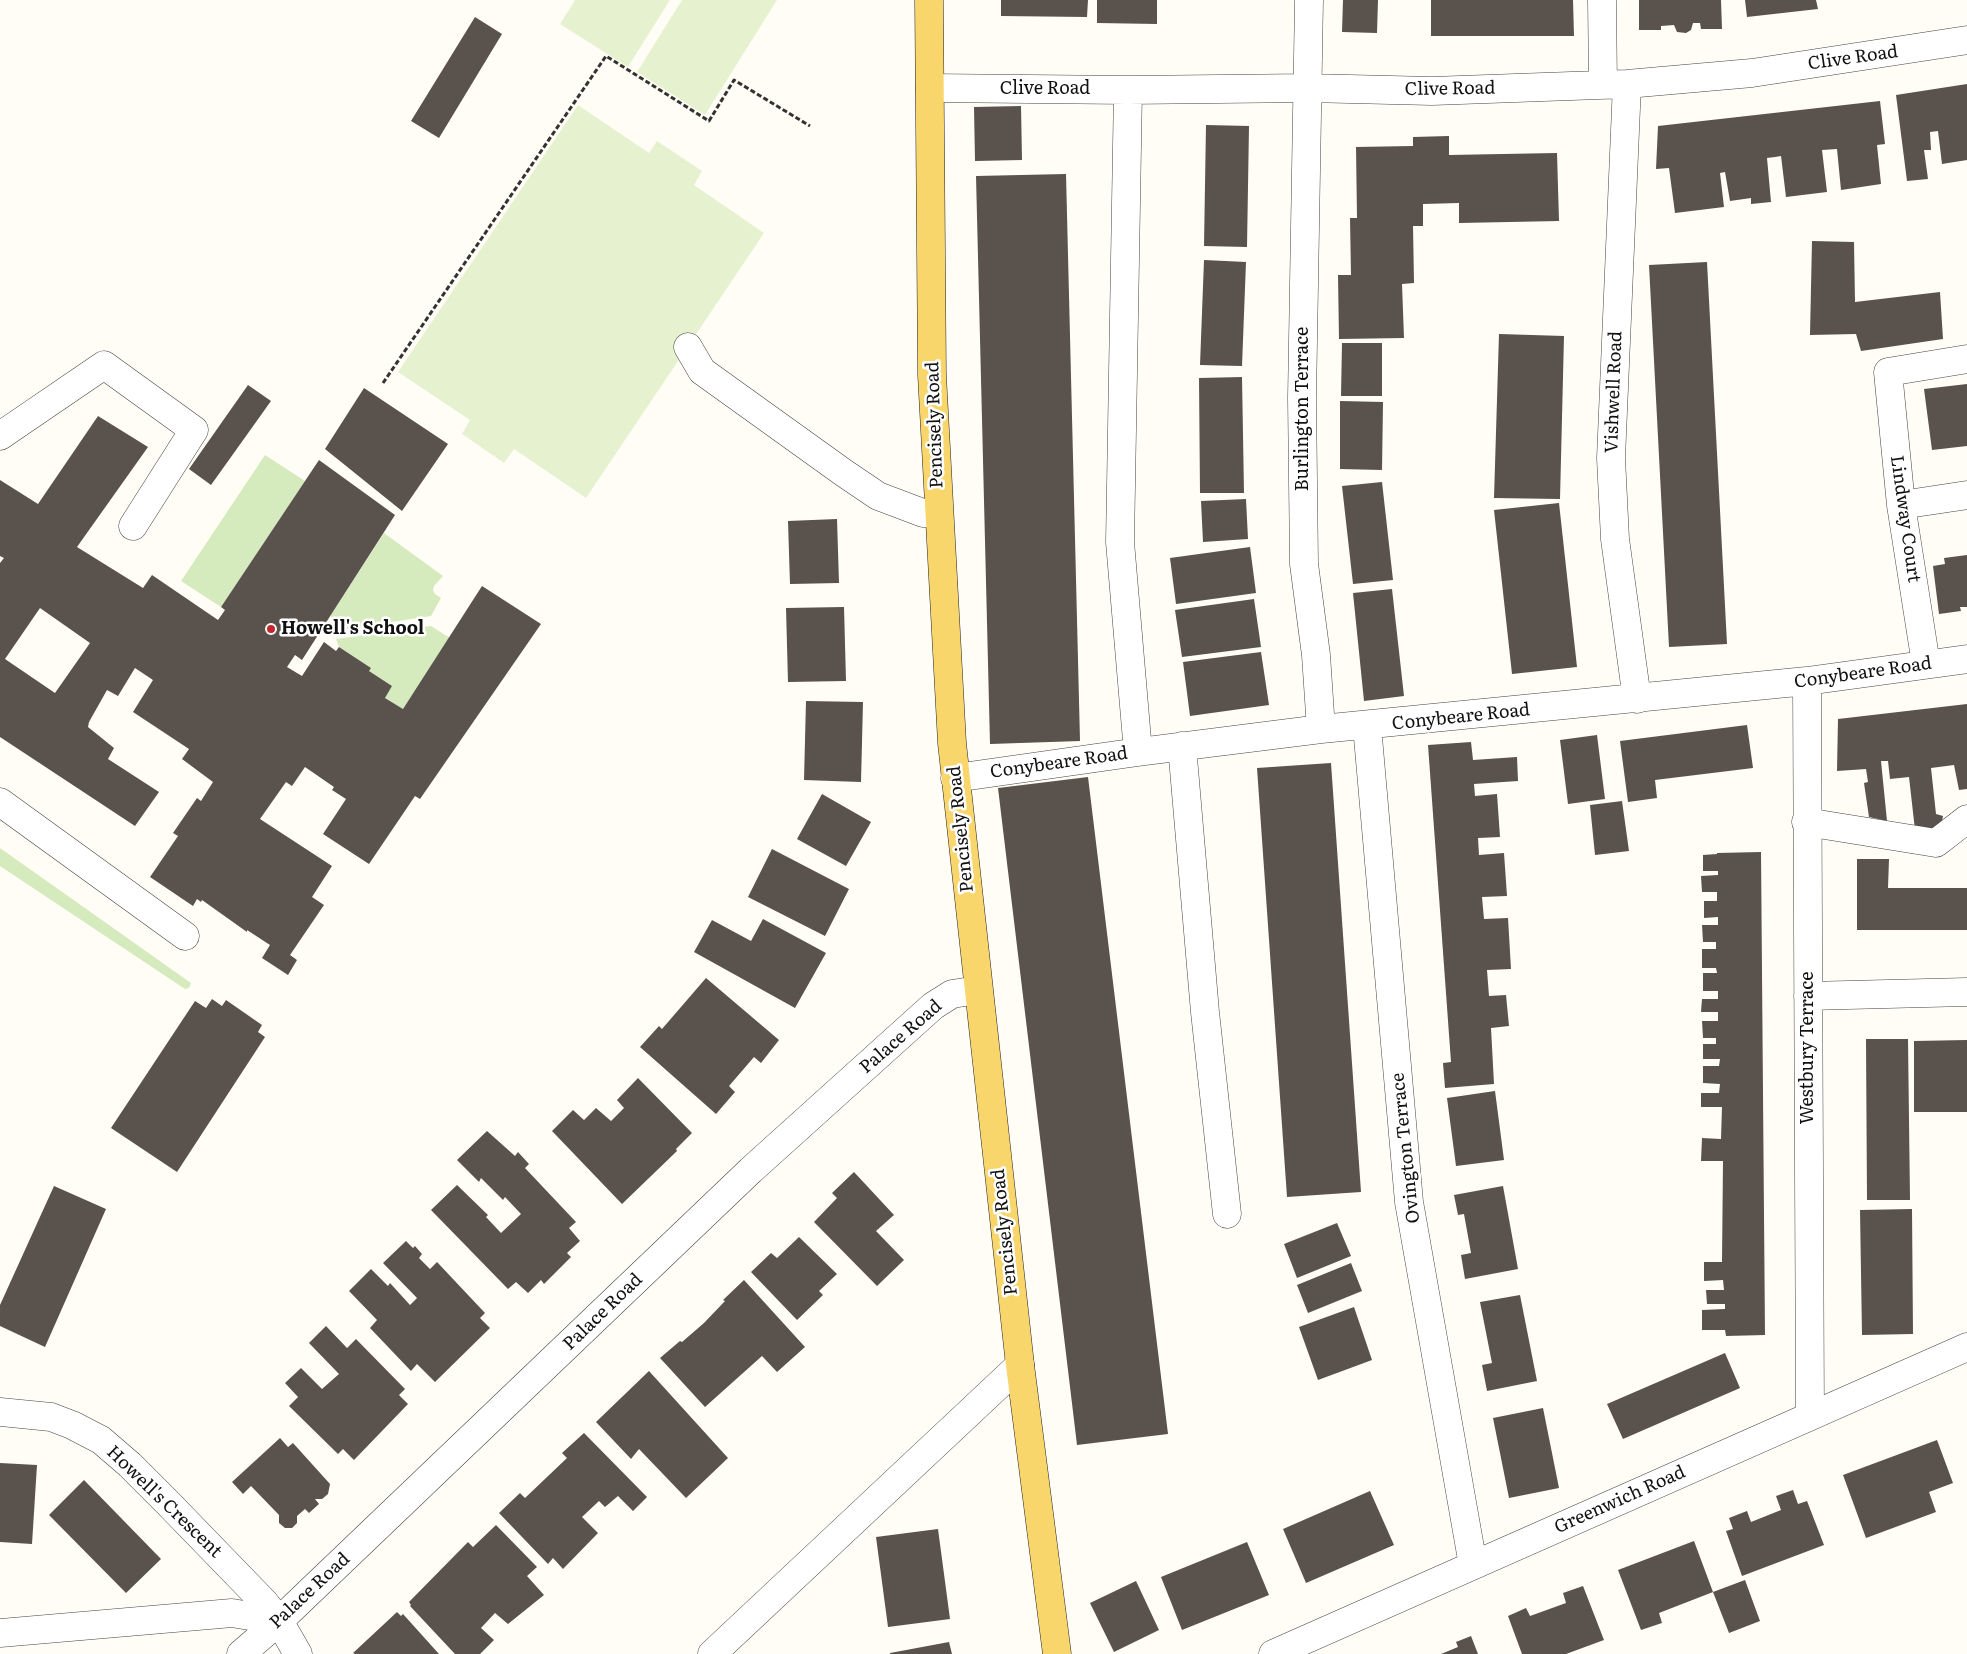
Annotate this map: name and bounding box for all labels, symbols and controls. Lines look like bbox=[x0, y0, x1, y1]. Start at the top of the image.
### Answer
street label: Clive Road bbox=[1807, 41, 1899, 75]
street label: Clive Road bbox=[1404, 77, 1496, 101]
street label: Clive Road bbox=[1000, 78, 1090, 100]
street label: Burlington Terrace bbox=[1292, 327, 1314, 491]
street label: Vishwell Road bbox=[1601, 331, 1627, 453]
street label: Pencisely Road bbox=[922, 361, 948, 489]
street label: Lindway Court bbox=[1885, 454, 1925, 584]
place label: Howell's School bbox=[281, 618, 424, 640]
marker: Howell's School bbox=[265, 623, 277, 635]
street label: Conybeare Road bbox=[1793, 653, 1933, 693]
street label: Conybeare Road bbox=[1391, 699, 1531, 735]
street label: Conybeare Road bbox=[989, 743, 1129, 783]
street label: Pencisely Road bbox=[944, 765, 978, 893]
street label: Westbury Terrace bbox=[1797, 971, 1819, 1125]
street label: Palace Road bbox=[856, 996, 946, 1078]
street label: Ovington Terrace bbox=[1387, 1072, 1425, 1224]
street label: Pencisely Road bbox=[988, 1168, 1022, 1296]
street label: Palace Road bbox=[559, 1269, 647, 1355]
street label: Howell's Crescent bbox=[102, 1441, 226, 1563]
street label: Greenwich Road bbox=[1551, 1461, 1689, 1539]
street label: Palace Road bbox=[265, 1548, 355, 1634]

